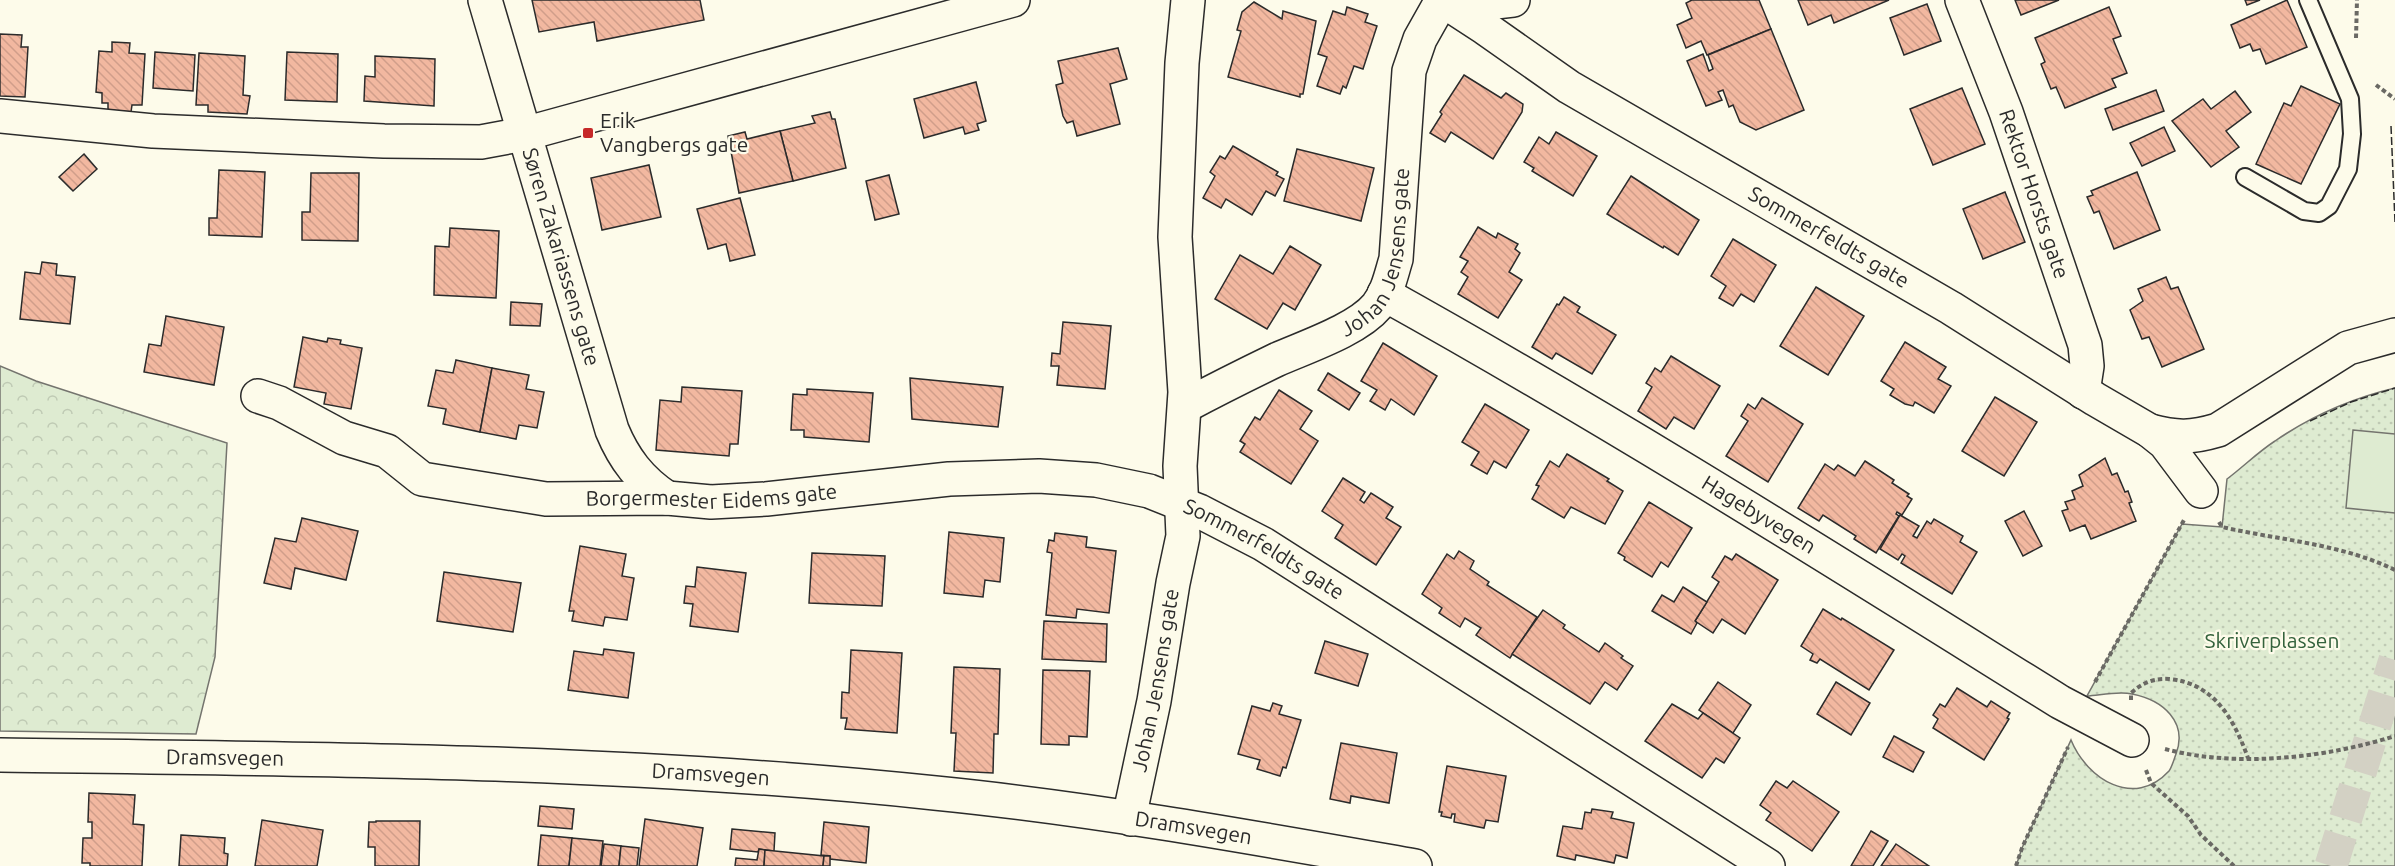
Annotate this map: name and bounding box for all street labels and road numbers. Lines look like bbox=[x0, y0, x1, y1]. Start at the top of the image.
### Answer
street label: Rektor Horsts gate bbox=[1995, 106, 2075, 282]
street label: Søren Zakariassens gate bbox=[518, 145, 605, 369]
street label: Johan Jensens gate bbox=[1336, 167, 1413, 341]
street label: Sommerfeldts gate bbox=[1745, 181, 1914, 292]
street label: Hagebyvegen bbox=[1698, 470, 1821, 558]
street label: Borgermester Eidems gate bbox=[585, 478, 838, 513]
street label: Sommerfeldts gate bbox=[1180, 493, 1349, 604]
street label: Johan Jensens gate bbox=[1126, 587, 1183, 774]
street label: Dramsvegen bbox=[166, 744, 284, 770]
street label: Dramsvegen bbox=[651, 758, 771, 789]
street label: Dramsvegen bbox=[1133, 806, 1254, 848]

